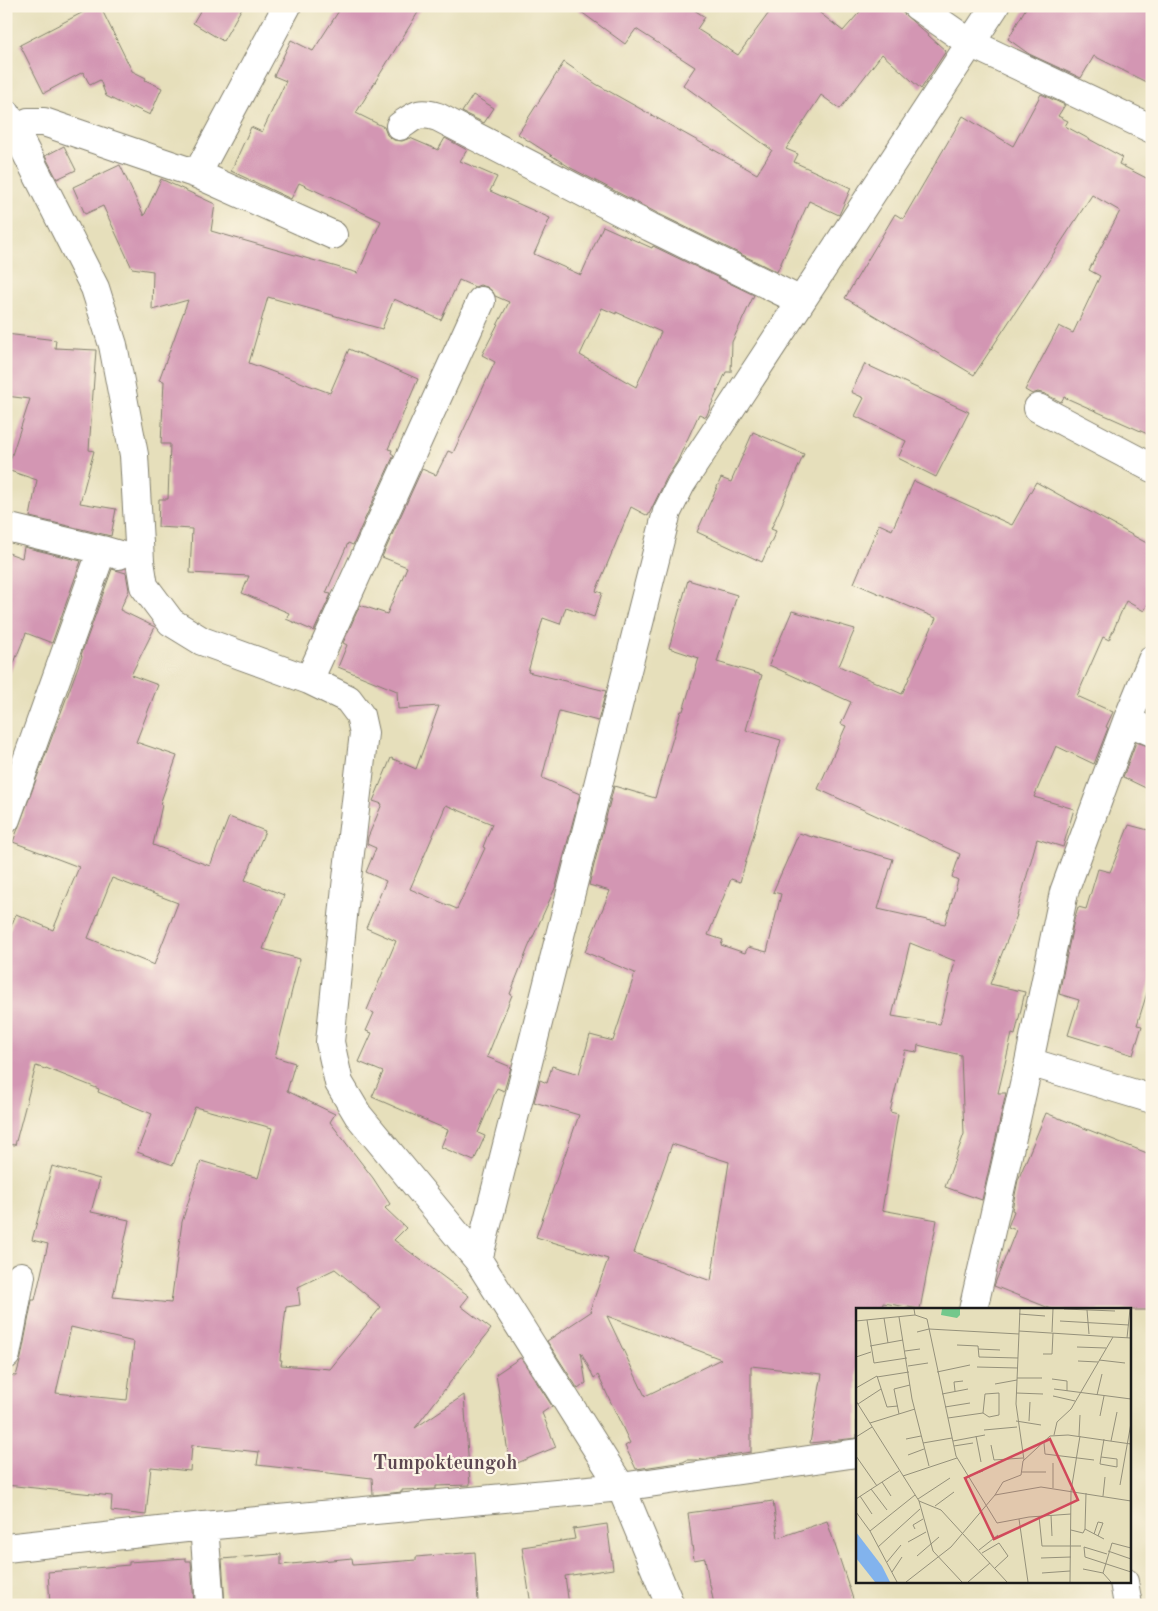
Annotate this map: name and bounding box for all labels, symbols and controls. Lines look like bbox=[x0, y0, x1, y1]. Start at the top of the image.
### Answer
inset map bbox=[856, 1308, 1130, 1584]
district label: Tumpokteungoh bbox=[373, 1454, 517, 1474]

